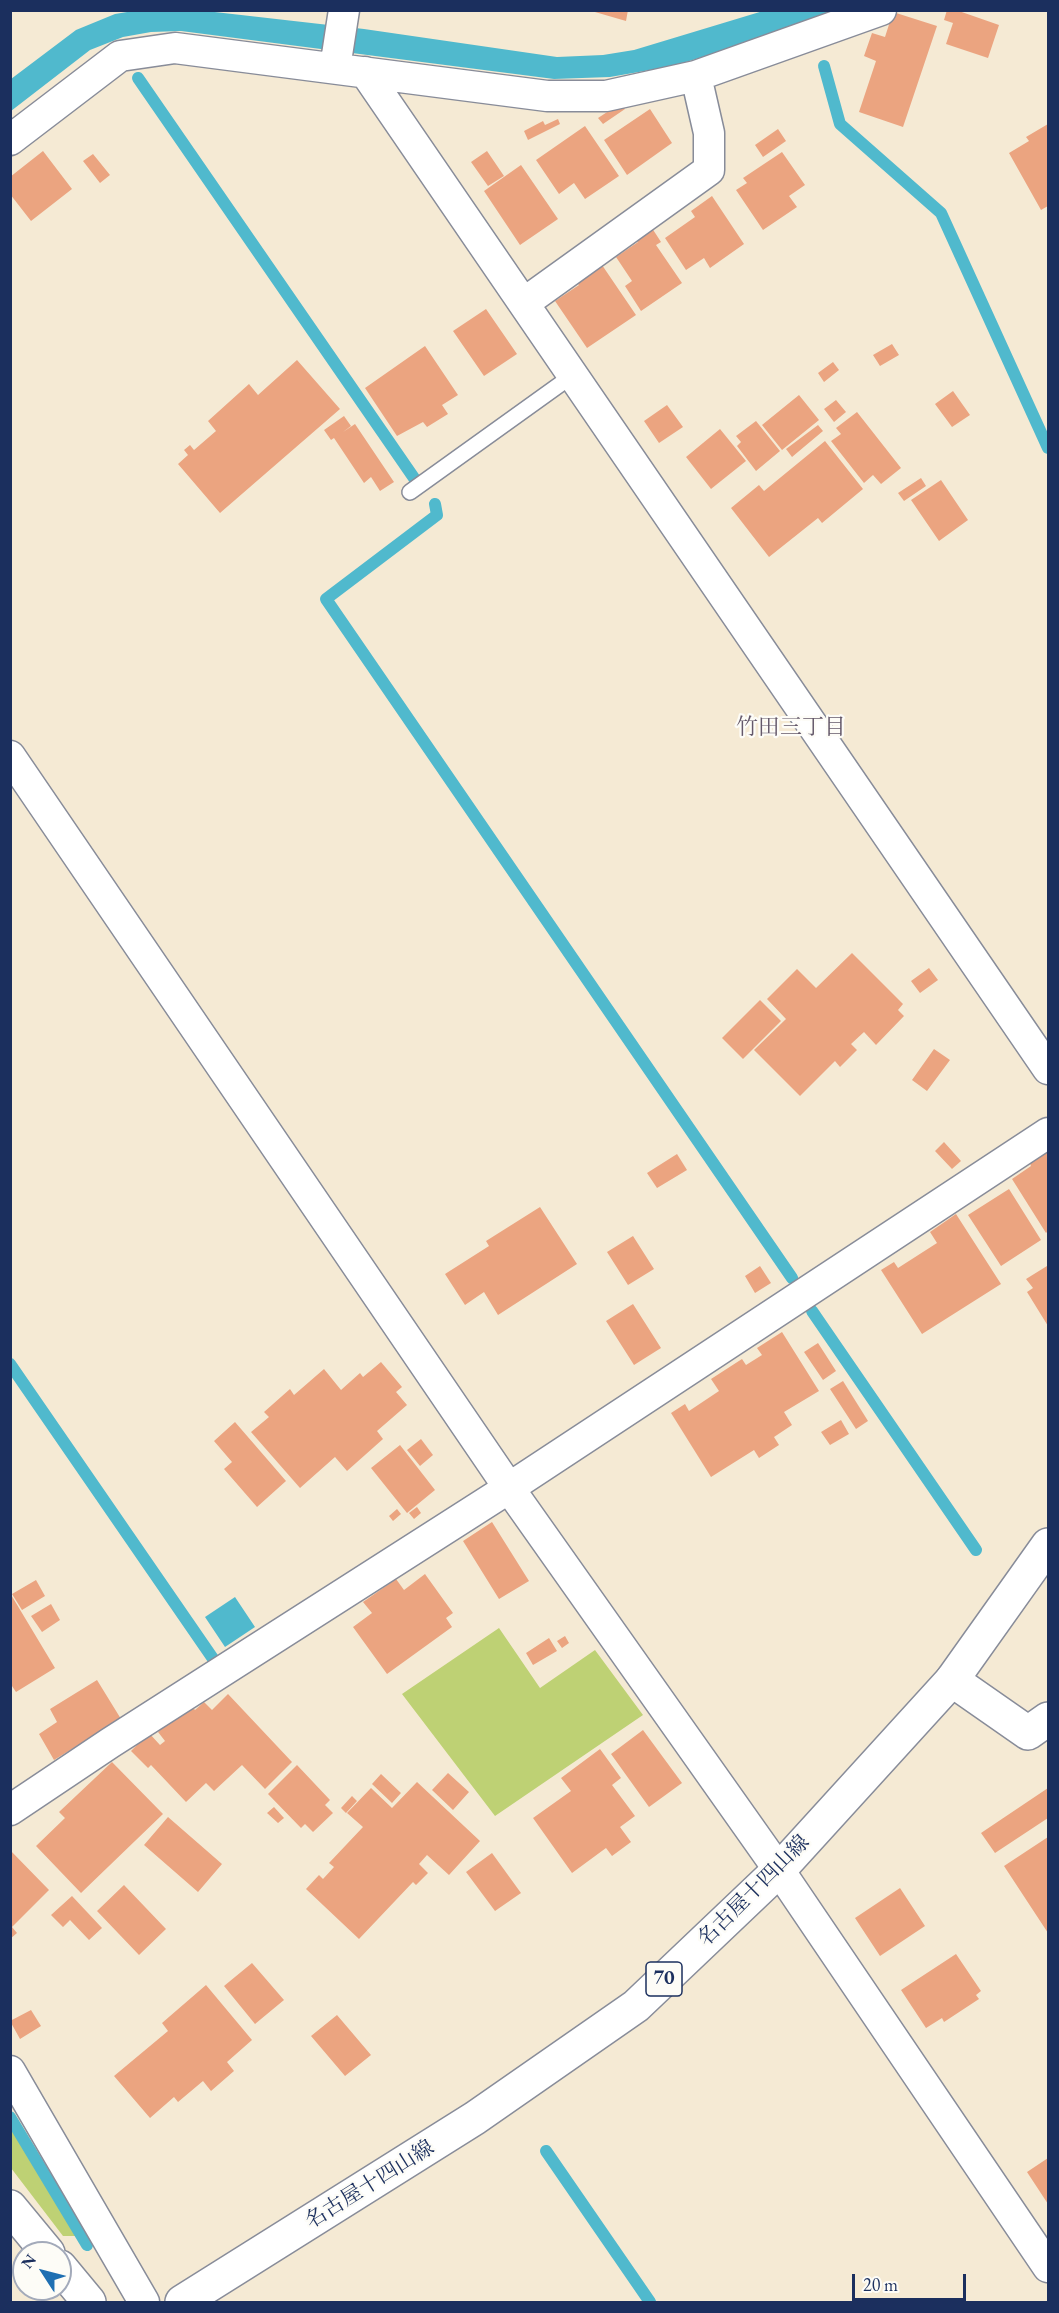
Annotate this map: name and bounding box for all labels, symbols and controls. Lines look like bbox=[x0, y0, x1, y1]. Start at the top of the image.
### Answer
district label: 竹田三丁目 bbox=[736, 715, 846, 741]
street label: 名古屋十四山線 bbox=[693, 1830, 815, 1952]
road number: 70 bbox=[646, 1962, 682, 1996]
street label: 名古屋十四山線 bbox=[301, 2135, 439, 2235]
north arrow bbox=[12, 2241, 72, 2301]
text: N bbox=[16, 2250, 41, 2273]
scale bar bbox=[855, 2262, 969, 2300]
text: 20 m bbox=[863, 2273, 898, 2296]

